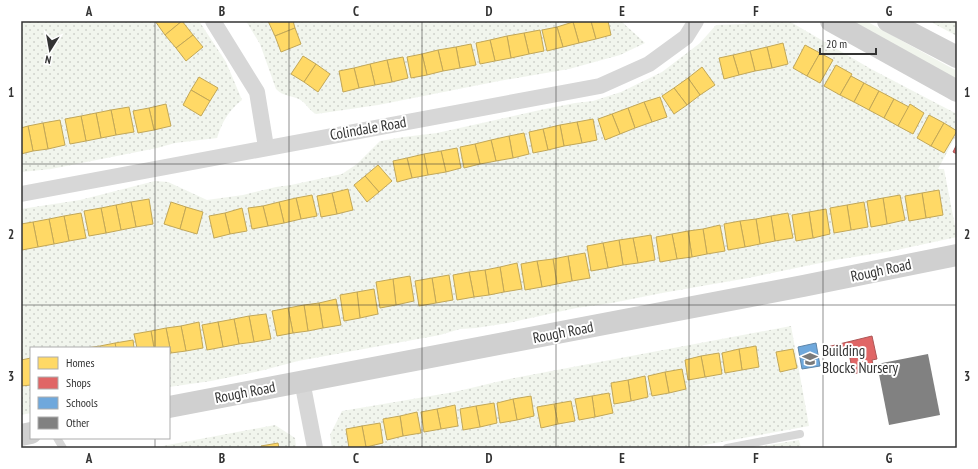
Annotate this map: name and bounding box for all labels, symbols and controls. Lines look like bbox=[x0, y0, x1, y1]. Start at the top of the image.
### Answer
text: A bbox=[85, 3, 93, 20]
text: B bbox=[219, 3, 225, 20]
text: C bbox=[353, 3, 359, 20]
text: D bbox=[486, 3, 493, 20]
text: E bbox=[619, 3, 625, 20]
text: F bbox=[753, 3, 759, 20]
text: G bbox=[886, 3, 893, 20]
north arrow bbox=[30, 30, 70, 70]
scale bar bbox=[820, 30, 876, 56]
text: 20 m bbox=[826, 36, 847, 51]
text: N bbox=[44, 52, 52, 67]
text: 1 bbox=[8, 84, 14, 101]
text: 1 bbox=[964, 84, 970, 101]
street label: Colindale Road bbox=[328, 112, 408, 144]
text: 2 bbox=[8, 226, 14, 243]
text: 2 bbox=[964, 226, 970, 243]
street label: Rough Road bbox=[849, 254, 913, 286]
street label: Rough Road bbox=[531, 317, 595, 347]
place label: Building Blocks Nursery bbox=[822, 341, 899, 377]
legend bbox=[30, 347, 170, 439]
school or university icon: Building Blocks Nursery bbox=[801, 350, 819, 368]
text: Homes bbox=[66, 355, 94, 370]
text: 3 bbox=[8, 368, 14, 385]
text: 3 bbox=[964, 368, 970, 385]
text: Shops bbox=[66, 375, 91, 390]
street label: Rough Road bbox=[213, 377, 277, 407]
text: Schools bbox=[66, 395, 98, 410]
text: Other bbox=[66, 415, 90, 430]
text: A bbox=[85, 450, 93, 467]
text: B bbox=[219, 450, 225, 467]
text: C bbox=[353, 450, 359, 467]
text: D bbox=[486, 450, 493, 467]
text: E bbox=[619, 450, 625, 467]
text: F bbox=[753, 450, 759, 467]
text: G bbox=[886, 450, 893, 467]

